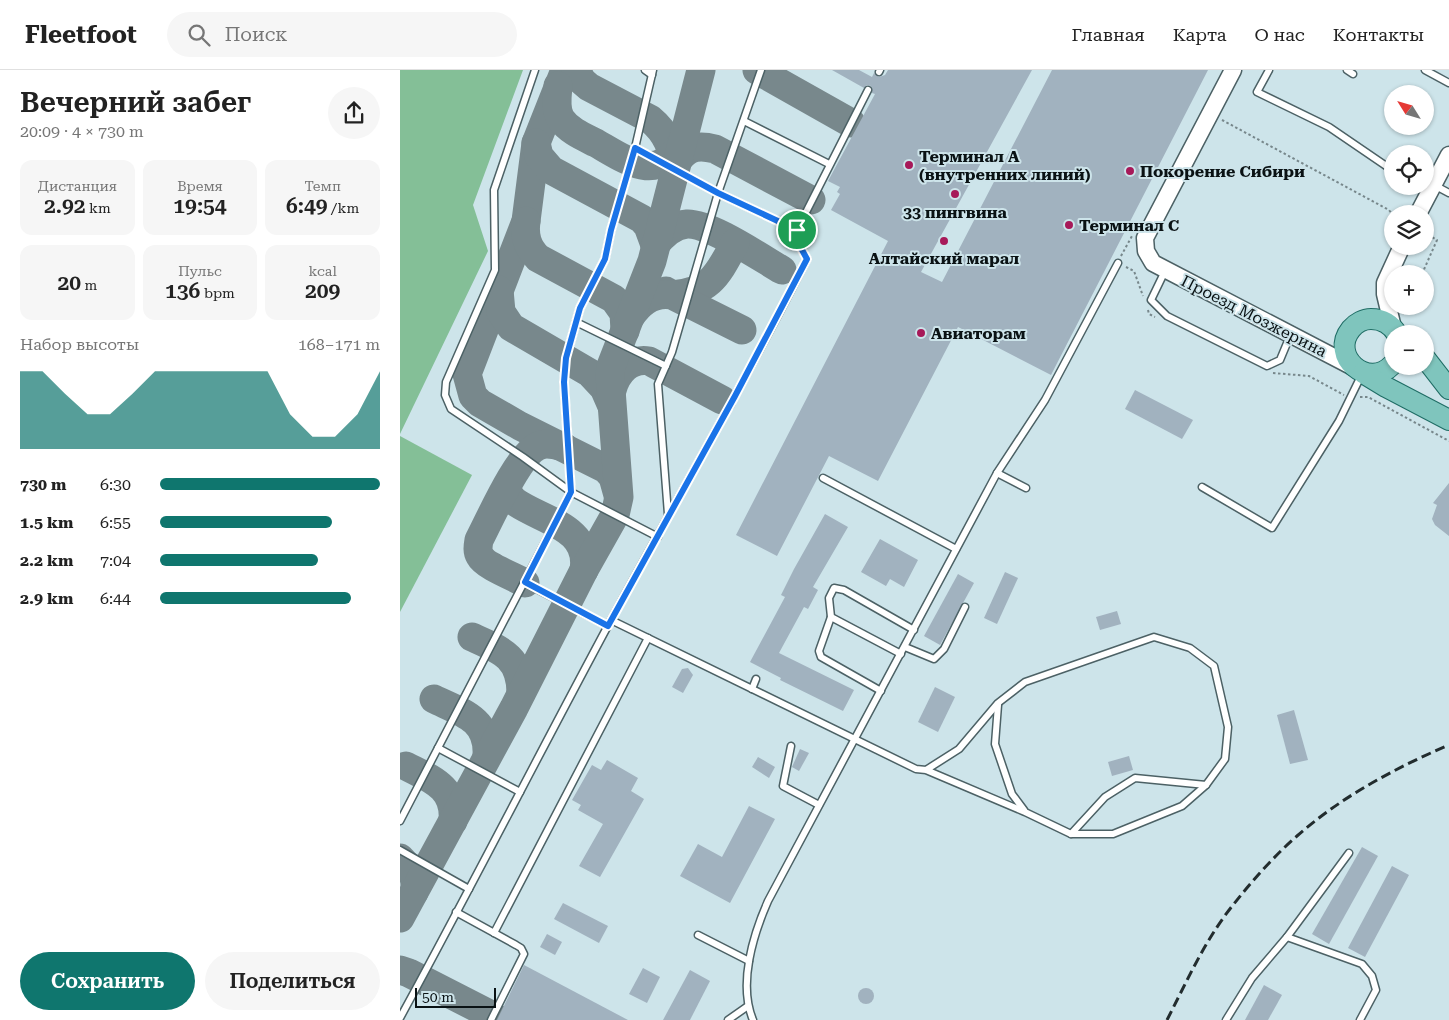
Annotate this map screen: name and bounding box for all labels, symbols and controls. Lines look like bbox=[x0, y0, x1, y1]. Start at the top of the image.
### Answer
search box bbox=[167, 12, 517, 57]
text: Fleetfoot bbox=[25, 21, 137, 49]
icon: search bbox=[185, 21, 213, 49]
text: Поиск bbox=[225, 23, 287, 46]
text: Главная bbox=[1072, 24, 1145, 45]
text: Карта bbox=[1173, 24, 1227, 45]
text: О нас bbox=[1255, 24, 1305, 45]
text: Контакты bbox=[1333, 24, 1424, 45]
north arrow bbox=[1384, 85, 1434, 135]
map controls bbox=[1384, 85, 1434, 375]
text: Вечерний забег bbox=[20, 86, 251, 119]
button: share bbox=[328, 87, 380, 139]
text: 20:09 · 4 × 730 m bbox=[20, 122, 144, 141]
button: locate bbox=[1384, 145, 1434, 195]
place label: Терминал А (внутренних линий) bbox=[919, 147, 1091, 184]
marker: Терминал А (внутренних линий) bbox=[903, 159, 915, 171]
place label: Покорение Сибири bbox=[1140, 162, 1305, 181]
marker: Покорение Сибири bbox=[1124, 165, 1136, 177]
text: Дистанция bbox=[38, 178, 117, 194]
text: Время bbox=[177, 178, 223, 194]
text: Темп bbox=[304, 178, 341, 194]
marker: 33 пингвина bbox=[949, 188, 961, 200]
text: 2.92 bbox=[44, 194, 85, 218]
text: 19:54 bbox=[173, 194, 227, 218]
text: 6:49 bbox=[286, 194, 328, 218]
text: km bbox=[85, 200, 111, 216]
text: /km bbox=[328, 200, 359, 216]
place label: 33 пингвина bbox=[903, 203, 1008, 222]
button: layers bbox=[1384, 205, 1434, 255]
pin bbox=[776, 209, 818, 251]
icon: arrive bbox=[783, 216, 811, 244]
place label: Терминал С bbox=[1079, 216, 1179, 235]
marker: Терминал С bbox=[1063, 219, 1075, 231]
marker: Алтайский марал bbox=[938, 235, 950, 247]
place label: Алтайский марал bbox=[869, 249, 1019, 268]
text: Пульс bbox=[178, 263, 222, 279]
text: kcal bbox=[309, 263, 337, 279]
button: + bbox=[1384, 265, 1434, 315]
text: 20 bbox=[57, 271, 81, 295]
street label: Проезд Мозжерина bbox=[1178, 271, 1330, 361]
text: m bbox=[81, 277, 97, 293]
text: 136 bbox=[165, 279, 200, 303]
text: 209 bbox=[305, 279, 340, 303]
text: bpm bbox=[200, 285, 235, 301]
place label: Авиаторам bbox=[931, 324, 1026, 343]
button: − bbox=[1384, 325, 1434, 375]
marker: Авиаторам bbox=[915, 327, 927, 339]
text: Набор высоты bbox=[20, 335, 139, 354]
text: 168–171 m bbox=[298, 335, 380, 354]
text: 730 m bbox=[20, 475, 66, 494]
text: 6:30 bbox=[100, 475, 131, 494]
text: 1.5 km bbox=[20, 513, 73, 532]
text: 6:55 bbox=[100, 513, 131, 532]
text: 2.2 km bbox=[20, 551, 73, 570]
text: 7:04 bbox=[100, 551, 131, 570]
text: 2.9 km bbox=[20, 589, 73, 608]
text: 6:44 bbox=[100, 589, 131, 608]
button: Сохранить bbox=[20, 952, 195, 1010]
button: Поделиться bbox=[205, 952, 380, 1010]
scale bar bbox=[415, 985, 496, 1008]
text: 50 m bbox=[422, 989, 454, 1005]

